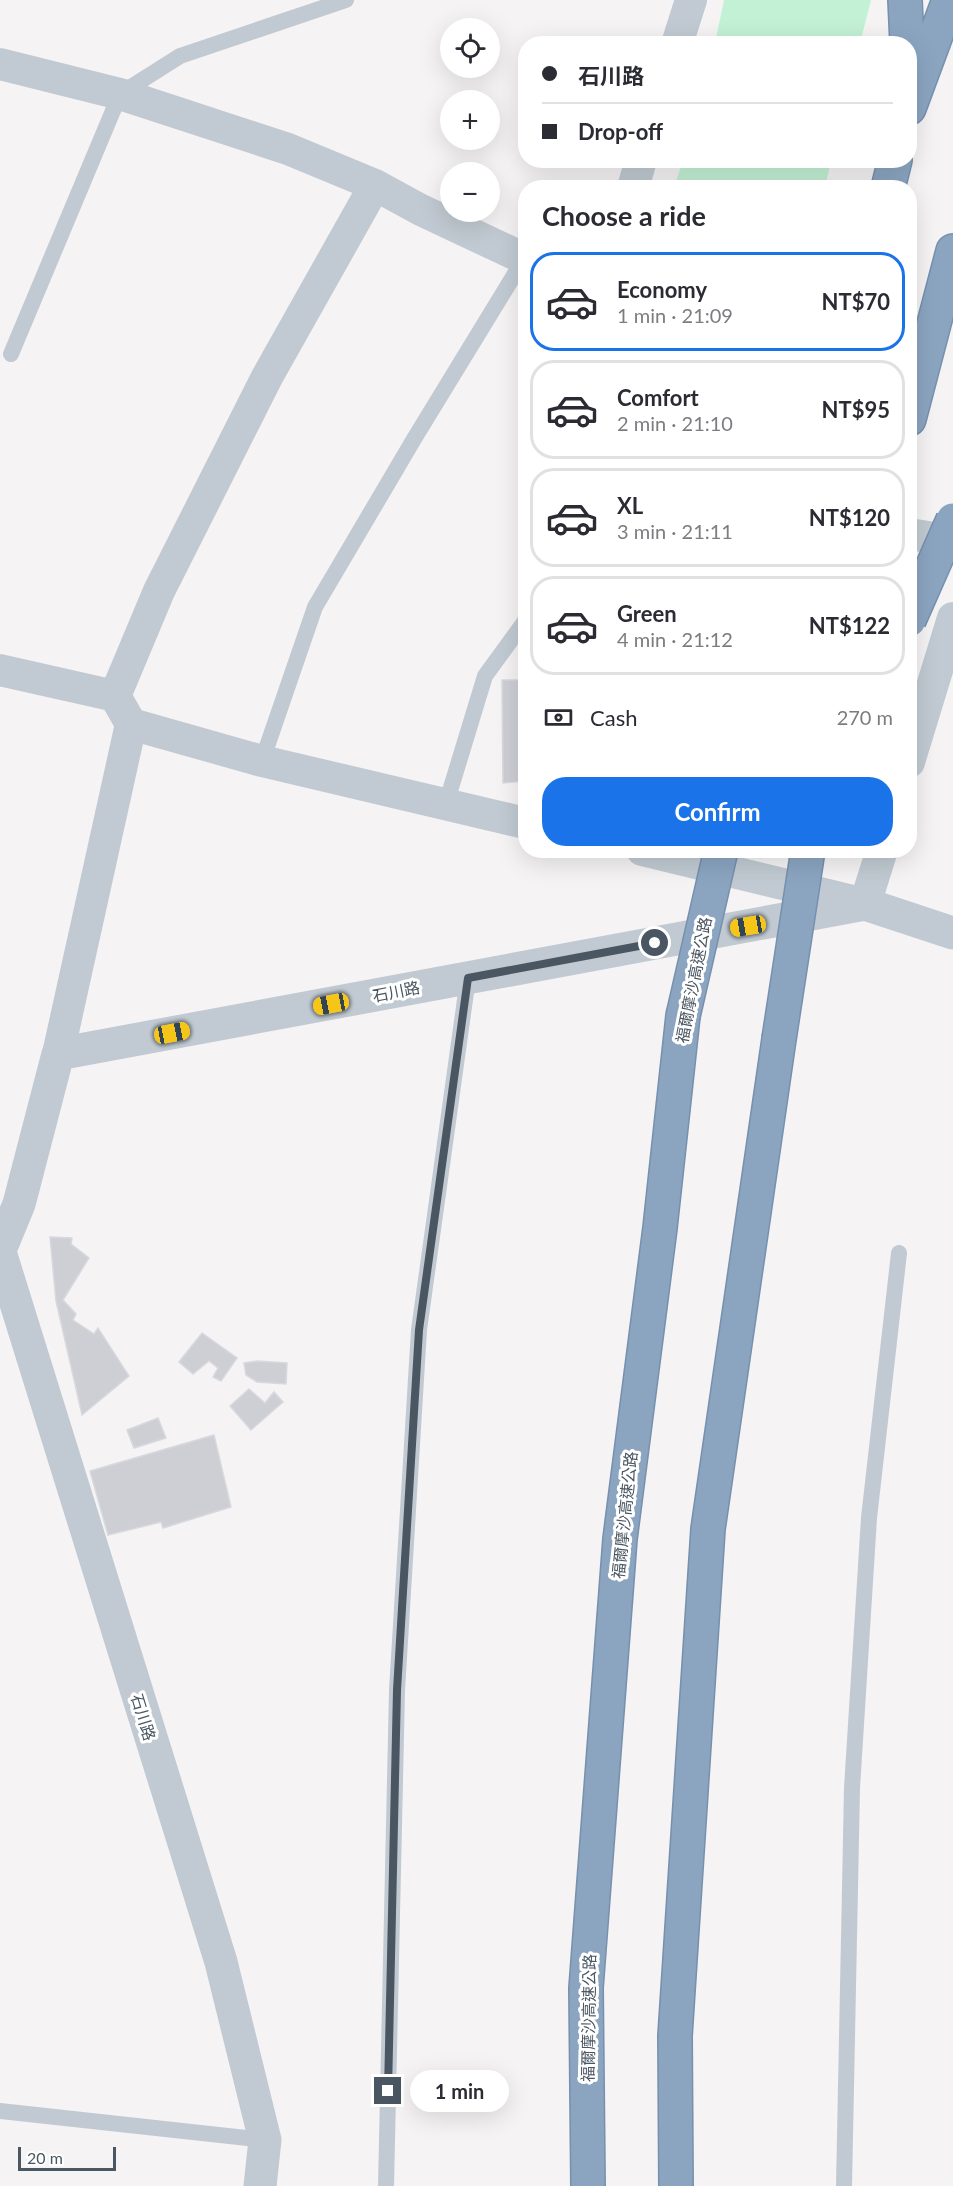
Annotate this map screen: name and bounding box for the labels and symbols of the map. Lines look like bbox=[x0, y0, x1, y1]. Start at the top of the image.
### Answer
car bbox=[729, 914, 767, 938]
street label: 福爾摩沙高速公路 bbox=[671, 915, 715, 1045]
route start bbox=[641, 929, 668, 956]
street label: 石川路 bbox=[371, 977, 421, 1005]
car bbox=[312, 992, 350, 1016]
car bbox=[153, 1021, 191, 1045]
street label: 福爾摩沙高速公路 bbox=[608, 1450, 640, 1580]
street label: 石川路 bbox=[128, 1691, 160, 1743]
street label: 福爾摩沙高速公路 bbox=[577, 1954, 599, 2082]
callout: 1 min bbox=[409, 2070, 508, 2112]
route end bbox=[374, 2077, 401, 2104]
scale bar bbox=[18, 2144, 116, 2172]

